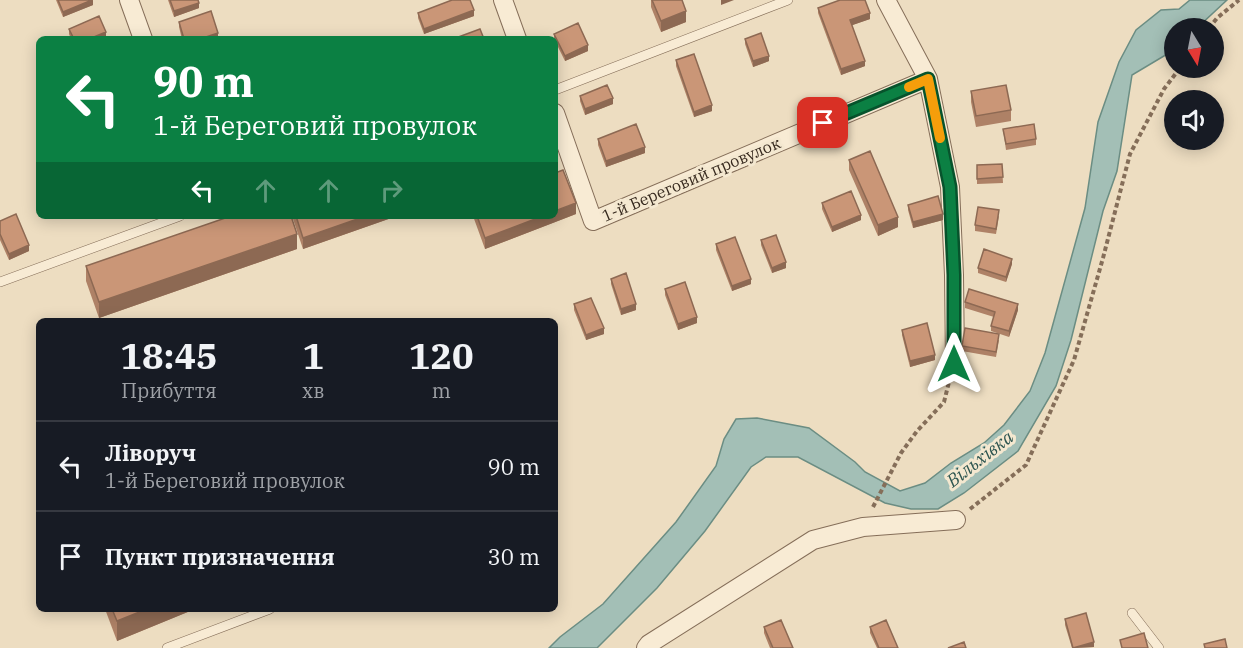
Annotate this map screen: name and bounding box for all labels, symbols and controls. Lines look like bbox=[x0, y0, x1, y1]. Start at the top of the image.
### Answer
north arrow bbox=[1164, 18, 1224, 78]
map controls bbox=[1164, 18, 1224, 150]
text: 90 m bbox=[153, 54, 254, 109]
icon: left bbox=[54, 60, 132, 138]
button: sound bbox=[1164, 90, 1224, 150]
pin bbox=[797, 97, 848, 148]
icon: arrive bbox=[806, 106, 839, 139]
text: 1-й Береговий провулок bbox=[153, 107, 477, 142]
street label: 1-й Береговий провулок bbox=[599, 132, 784, 226]
icon: left bbox=[186, 174, 219, 207]
icon: ahead bbox=[249, 174, 282, 207]
icon: ahead bbox=[312, 174, 345, 207]
icon: right bbox=[375, 174, 408, 207]
text: 18:45 bbox=[120, 332, 218, 379]
text: 1 bbox=[302, 332, 324, 379]
text: 120 bbox=[409, 332, 474, 379]
position arrow bbox=[922, 332, 986, 396]
text: Прибуття bbox=[121, 377, 217, 404]
text: хв bbox=[302, 377, 324, 404]
text: m bbox=[432, 377, 451, 404]
water label: Вільхівка bbox=[941, 425, 1018, 493]
text: Ліворуч bbox=[105, 438, 196, 467]
icon: left bbox=[54, 450, 87, 483]
text: 90 m bbox=[488, 452, 540, 481]
text: 1-й Береговий провулок bbox=[105, 467, 345, 494]
icon: arrive bbox=[54, 540, 87, 573]
text: Пункт призначення bbox=[105, 542, 335, 571]
text: 30 m bbox=[488, 542, 540, 571]

